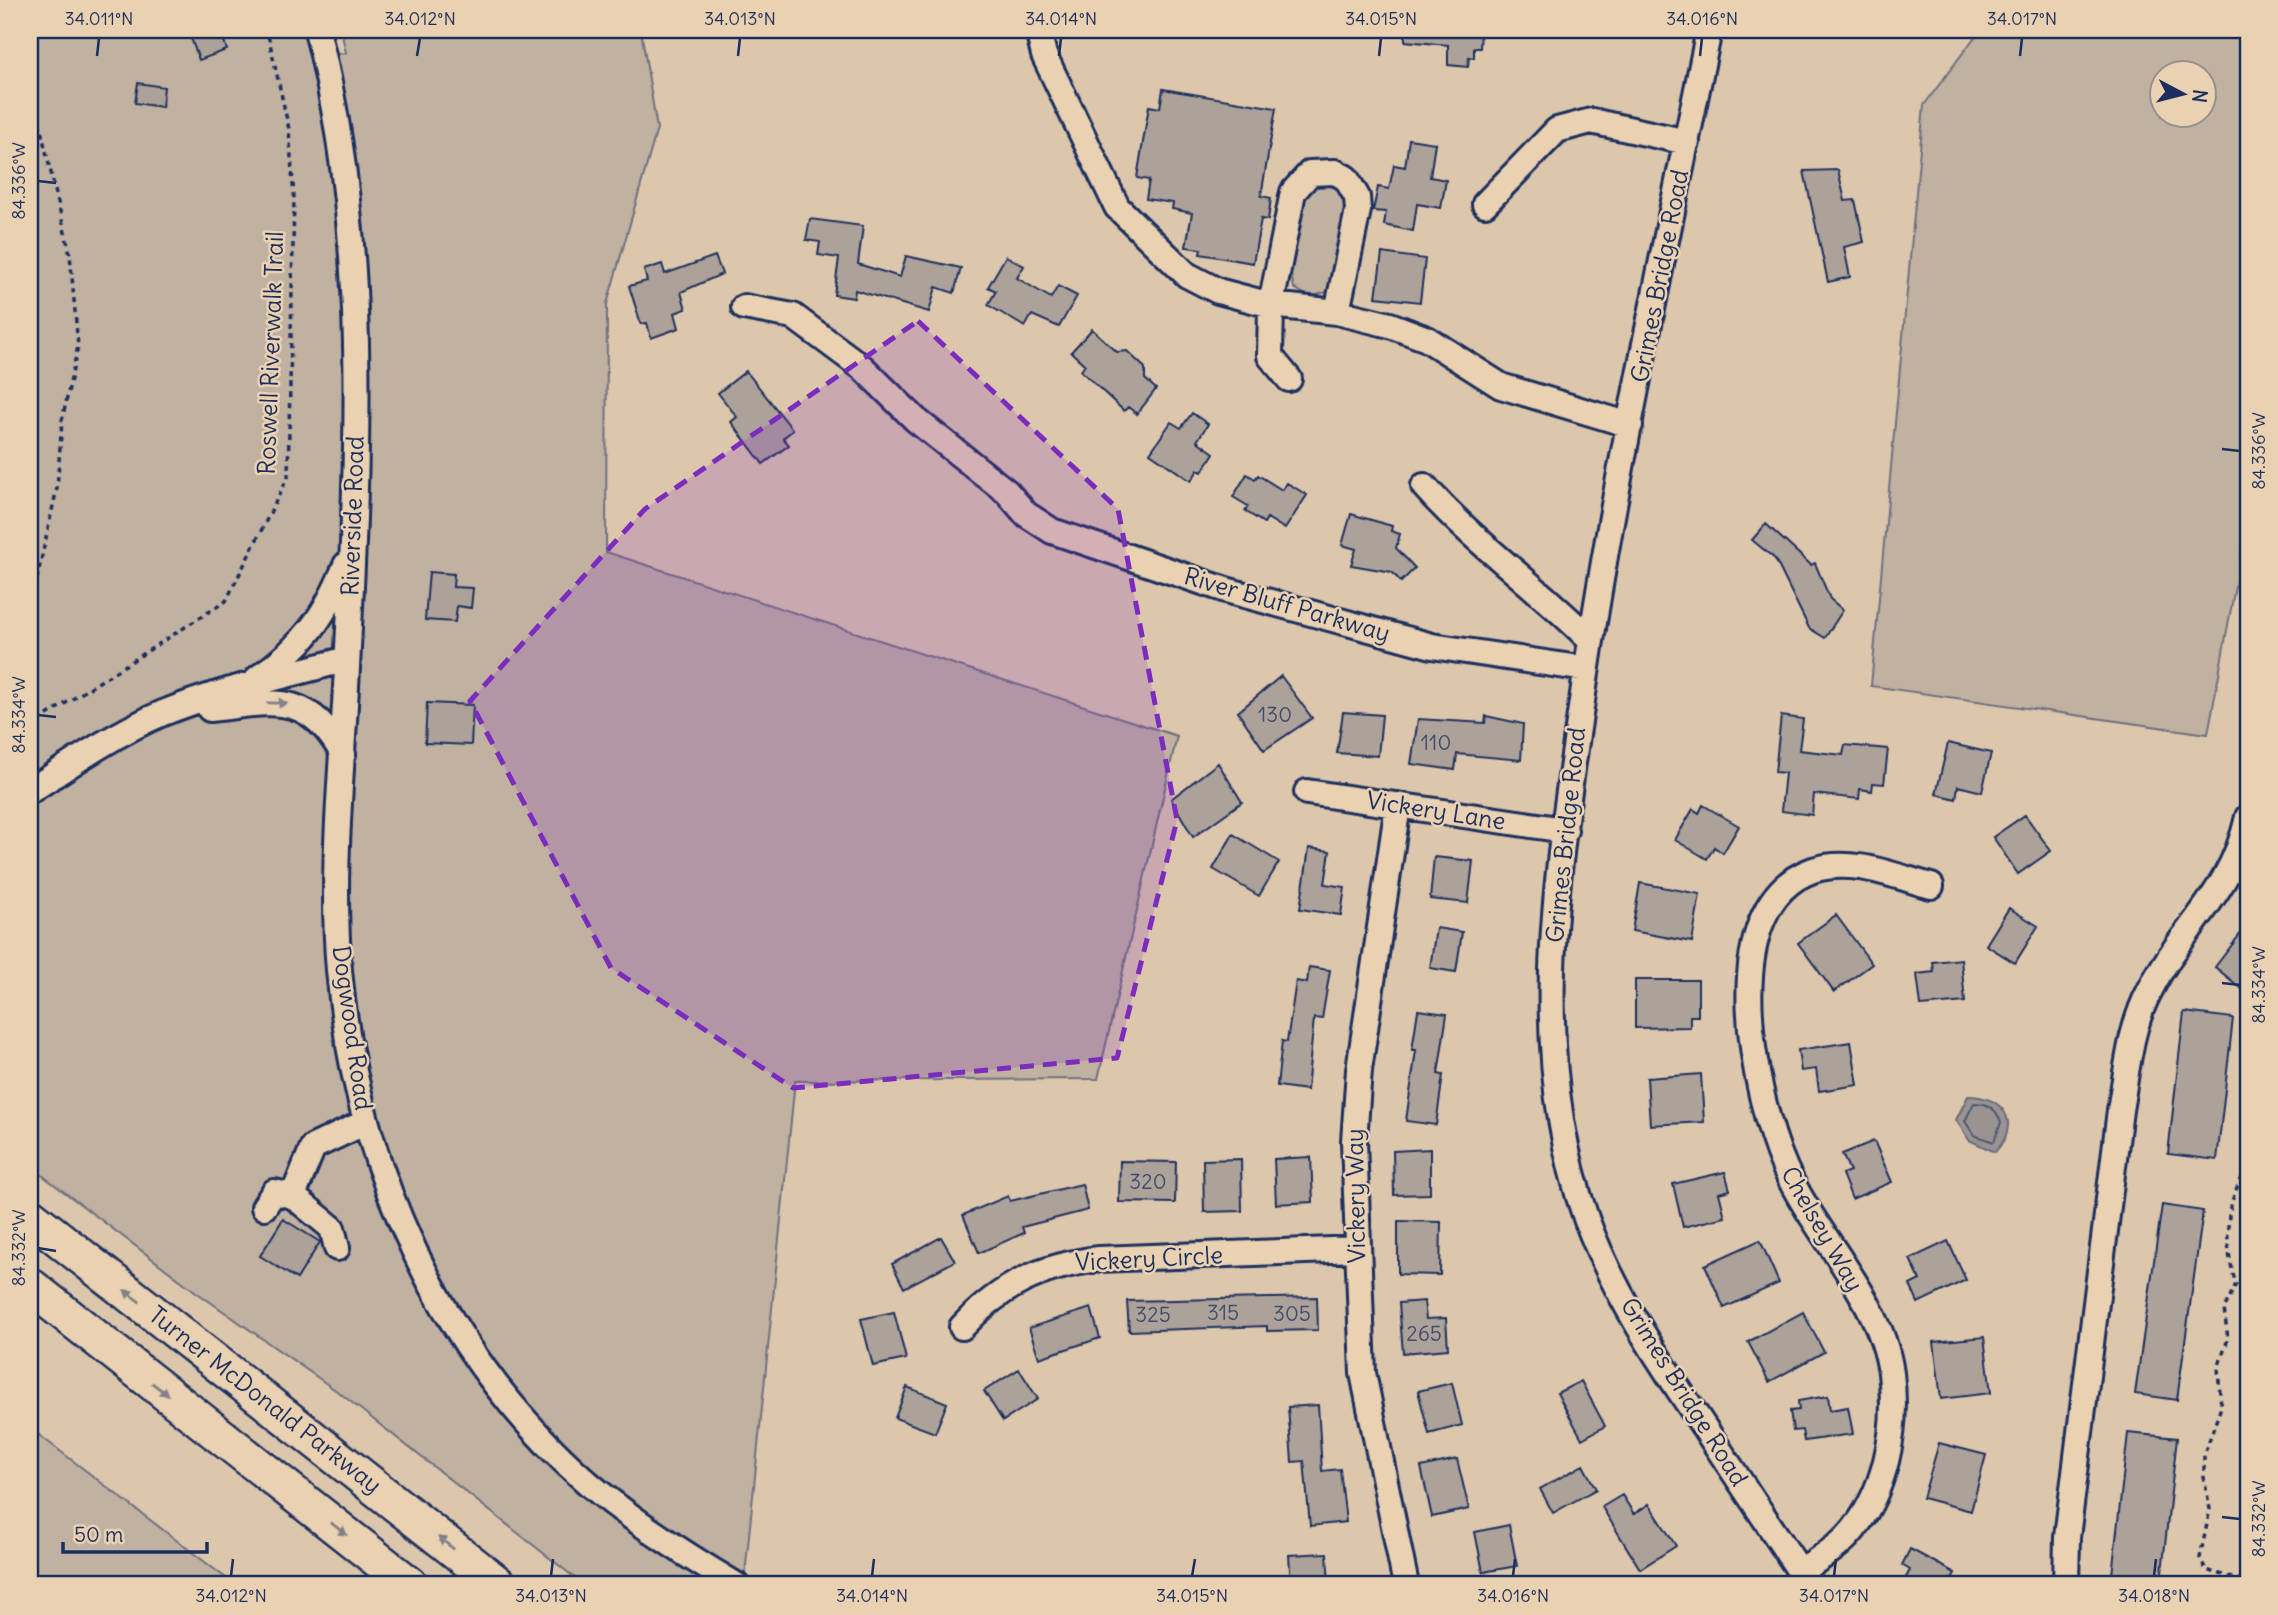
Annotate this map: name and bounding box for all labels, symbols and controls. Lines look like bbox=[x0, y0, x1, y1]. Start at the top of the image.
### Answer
text: 34.011°N bbox=[65, 7, 133, 30]
text: 34.012°N bbox=[384, 7, 456, 30]
text: 34.013°N bbox=[704, 7, 776, 30]
text: 34.014°N bbox=[1025, 7, 1097, 30]
text: 34.015°N bbox=[1345, 7, 1417, 30]
text: 34.016°N bbox=[1666, 7, 1738, 30]
text: 34.017°N bbox=[1987, 7, 2057, 30]
north arrow bbox=[2148, 60, 2218, 130]
text: N bbox=[2187, 88, 2213, 104]
text: 84.336°W bbox=[7, 142, 30, 220]
street label: Grimes Bridge Road bbox=[1624, 167, 1694, 385]
street label: Roswell Riverwalk Trail bbox=[251, 231, 289, 475]
text: 84.336°W bbox=[2247, 412, 2270, 490]
street label: Riverside Road bbox=[334, 435, 370, 597]
street label: River Bluff Parkway bbox=[1181, 560, 1394, 648]
text: 84.334°W bbox=[7, 676, 30, 754]
one-way arrow bbox=[266, 697, 288, 709]
house number: 130 bbox=[1258, 701, 1292, 728]
street label: Grimes Bridge Road bbox=[1539, 726, 1591, 944]
house number: 110 bbox=[1421, 729, 1451, 756]
street label: Vickery Lane bbox=[1365, 784, 1508, 836]
street label: Dogwood Road bbox=[327, 944, 379, 1112]
text: 84.334°W bbox=[2247, 946, 2270, 1024]
street label: Vickery Way bbox=[1339, 1128, 1371, 1264]
street label: Chelsey Way bbox=[1775, 1161, 1871, 1296]
house number: 320 bbox=[1129, 1168, 1167, 1195]
text: 84.332°W bbox=[7, 1209, 30, 1287]
street label: Vickery Circle bbox=[1074, 1239, 1224, 1277]
one-way arrow bbox=[124, 1289, 142, 1304]
street label: Grimes Bridge Road bbox=[1615, 1292, 1755, 1491]
street label: Turner McDonald Parkway bbox=[143, 1299, 388, 1499]
house number: 315 bbox=[1207, 1299, 1239, 1326]
house number: 305 bbox=[1273, 1300, 1311, 1327]
house number: 325 bbox=[1135, 1301, 1171, 1328]
house number: 265 bbox=[1406, 1320, 1442, 1347]
one-way arrow bbox=[151, 1381, 169, 1396]
text: 84.332°W bbox=[2247, 1480, 2270, 1558]
scale bar bbox=[63, 1510, 206, 1554]
text: 50 m bbox=[74, 1521, 123, 1548]
one-way arrow bbox=[330, 1522, 348, 1537]
one-way arrow bbox=[437, 1536, 454, 1551]
text: 34.012°N bbox=[195, 1584, 267, 1607]
text: 34.013°N bbox=[515, 1584, 587, 1607]
text: 34.014°N bbox=[836, 1584, 908, 1607]
text: 34.015°N bbox=[1156, 1584, 1228, 1607]
text: 34.016°N bbox=[1477, 1584, 1549, 1607]
text: 34.017°N bbox=[1799, 1584, 1869, 1607]
text: 34.018°N bbox=[2118, 1584, 2190, 1607]

